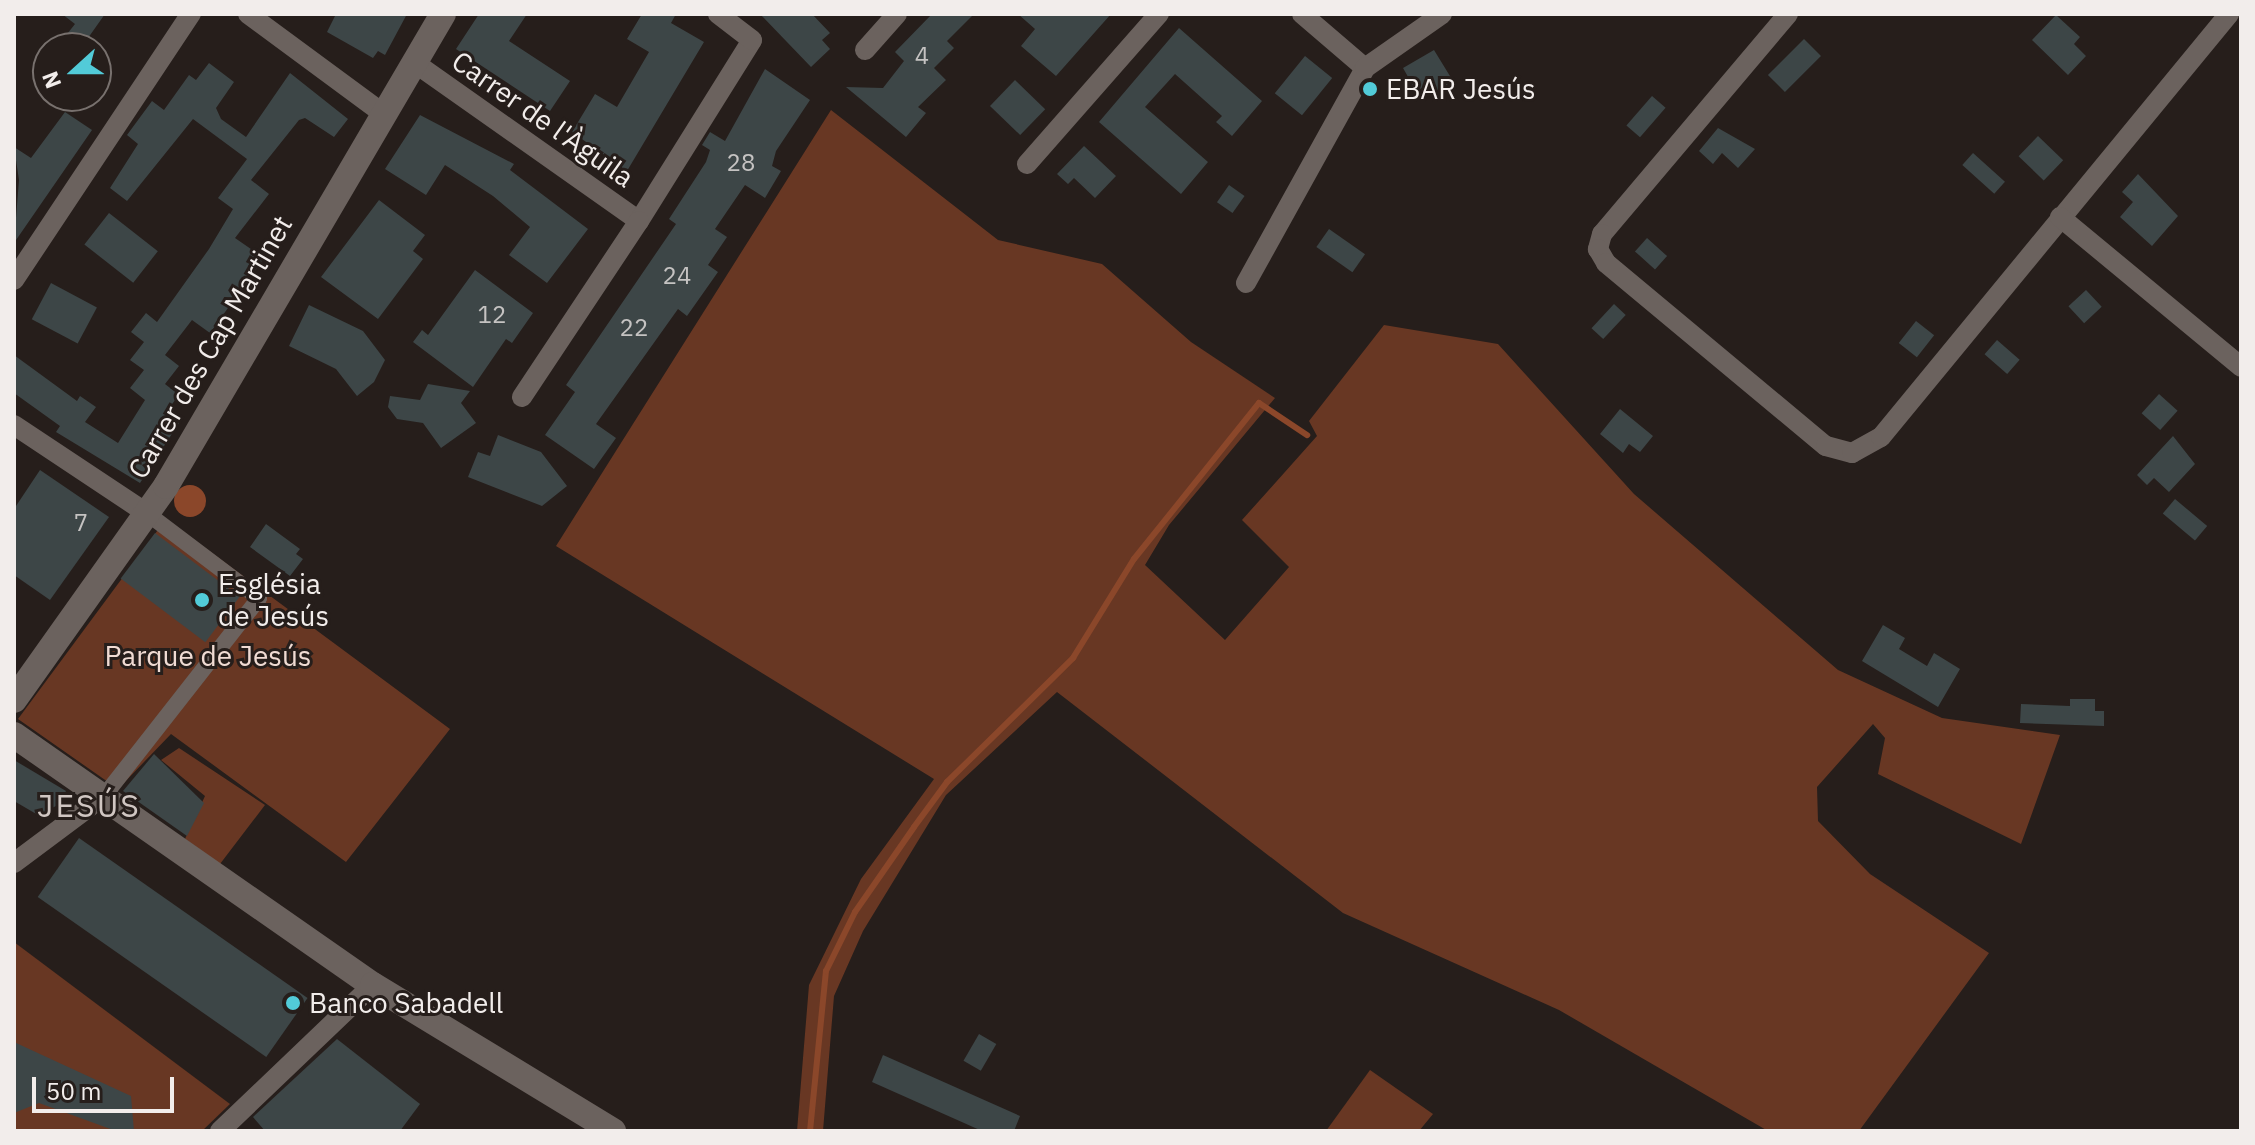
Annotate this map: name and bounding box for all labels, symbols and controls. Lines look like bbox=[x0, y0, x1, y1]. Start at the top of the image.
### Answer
north arrow bbox=[32, 32, 112, 112]
house number: 4 bbox=[915, 42, 929, 70]
street label: Carrer de l'Àguila bbox=[446, 44, 640, 194]
text: N bbox=[35, 67, 67, 93]
place label: EBAR Jesús bbox=[1386, 72, 1536, 106]
marker: EBAR Jesús bbox=[1361, 80, 1379, 98]
house number: 28 bbox=[727, 149, 755, 177]
street label: Carrer des Cap Martinet bbox=[121, 210, 299, 484]
house number: 24 bbox=[663, 262, 691, 290]
house number: 12 bbox=[478, 301, 506, 329]
house number: 22 bbox=[620, 314, 648, 342]
house number: 7 bbox=[74, 509, 88, 537]
place label: Església de Jesús bbox=[218, 567, 329, 633]
marker: Església de Jesús bbox=[193, 591, 211, 609]
park label: Parque de Jesús bbox=[105, 639, 311, 673]
district label: JESÚS bbox=[37, 786, 141, 824]
place label: Banco Sabadell bbox=[309, 986, 503, 1020]
marker: Banco Sabadell bbox=[284, 994, 302, 1012]
scale bar bbox=[36, 1061, 178, 1111]
text: 50 m bbox=[46, 1075, 101, 1107]

